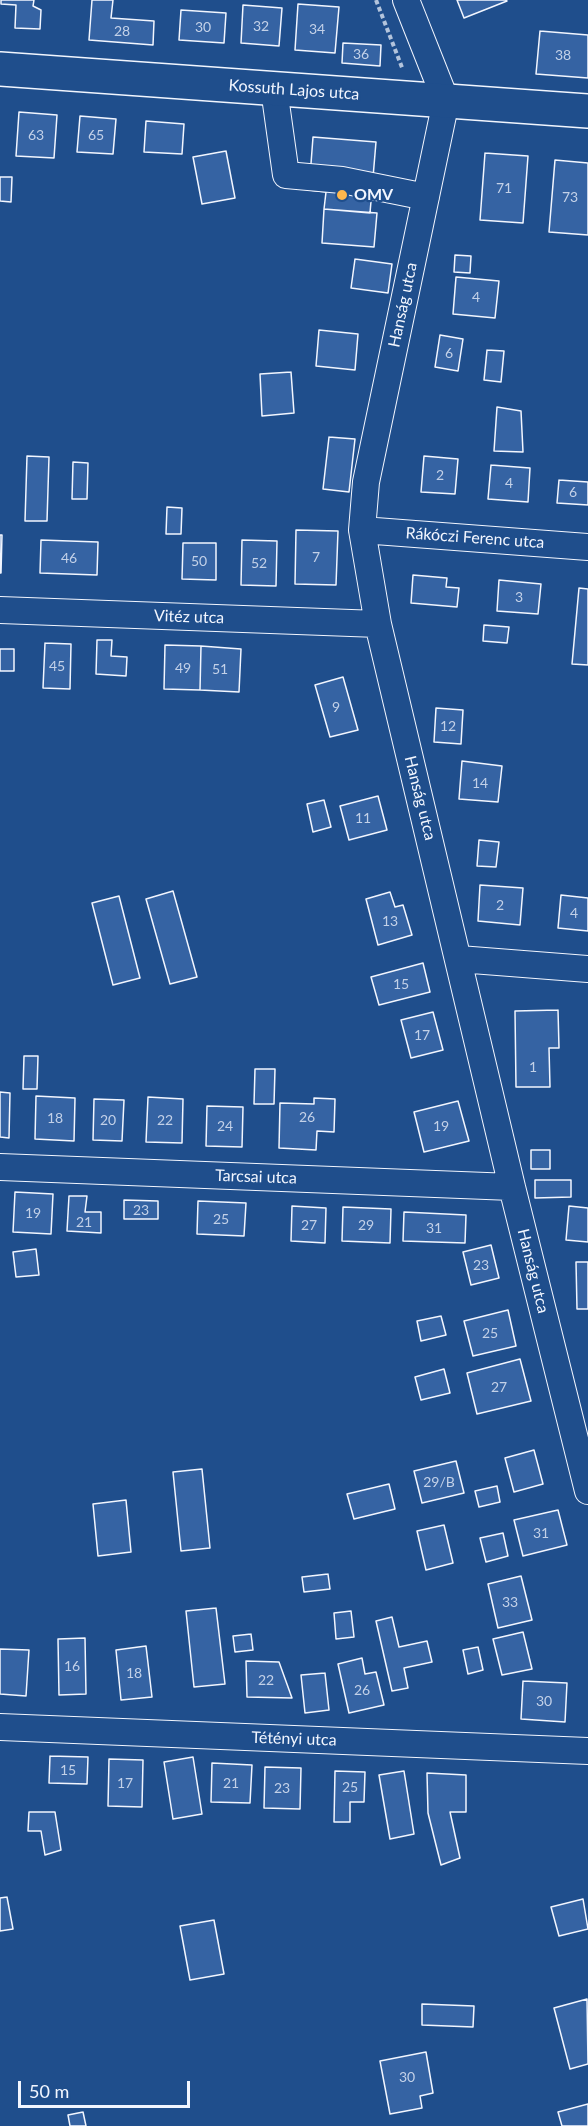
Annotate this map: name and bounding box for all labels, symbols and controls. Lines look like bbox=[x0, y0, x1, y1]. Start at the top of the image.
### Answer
house number: 32 bbox=[253, 18, 269, 34]
house number: 30 bbox=[195, 19, 211, 35]
house number: 34 bbox=[309, 21, 325, 37]
house number: 28 bbox=[114, 23, 130, 39]
house number: 36 bbox=[353, 46, 369, 62]
house number: 38 bbox=[555, 47, 571, 63]
street label: Kossuth Lajos utca bbox=[228, 76, 360, 104]
house number: 63 bbox=[28, 127, 44, 143]
house number: 65 bbox=[88, 127, 104, 143]
house number: 71 bbox=[496, 180, 512, 196]
place label: OMV bbox=[354, 185, 393, 205]
marker: OMV bbox=[335, 188, 349, 202]
house number: 73 bbox=[562, 189, 578, 205]
street label: Hanság utca bbox=[385, 261, 421, 349]
house number: 4 bbox=[472, 289, 480, 305]
house number: 6 bbox=[445, 345, 453, 361]
house number: 2 bbox=[436, 467, 444, 483]
house number: 4 bbox=[505, 475, 513, 491]
house number: 6 bbox=[569, 484, 577, 500]
street label: Rákóczi Ferenc utca bbox=[405, 524, 545, 552]
house number: 7 bbox=[312, 549, 320, 565]
house number: 46 bbox=[61, 550, 77, 566]
house number: 50 bbox=[191, 553, 207, 569]
house number: 52 bbox=[251, 555, 267, 571]
house number: 3 bbox=[515, 589, 523, 605]
street label: Vitéz utca bbox=[154, 606, 224, 628]
house number: 45 bbox=[49, 658, 65, 674]
house number: 49 bbox=[175, 660, 191, 676]
house number: 51 bbox=[212, 661, 228, 677]
house number: 9 bbox=[332, 699, 340, 715]
house number: 12 bbox=[440, 718, 456, 734]
street label: Hanság utca bbox=[400, 754, 440, 842]
house number: 14 bbox=[472, 775, 488, 791]
house number: 11 bbox=[355, 810, 371, 826]
house number: 2 bbox=[496, 897, 504, 913]
house number: 4 bbox=[570, 905, 578, 921]
house number: 13 bbox=[382, 913, 398, 929]
house number: 15 bbox=[393, 976, 409, 992]
house number: 17 bbox=[414, 1027, 430, 1043]
house number: 1 bbox=[529, 1059, 537, 1075]
house number: 26 bbox=[299, 1109, 315, 1125]
house number: 18 bbox=[47, 1110, 63, 1126]
house number: 20 bbox=[100, 1112, 116, 1128]
house number: 22 bbox=[157, 1112, 173, 1128]
house number: 24 bbox=[217, 1118, 233, 1134]
house number: 19 bbox=[433, 1118, 449, 1134]
street label: Tarcsai utca bbox=[215, 1166, 297, 1188]
house number: 23 bbox=[133, 1202, 149, 1218]
house number: 19 bbox=[25, 1205, 41, 1221]
house number: 25 bbox=[213, 1211, 229, 1227]
house number: 21 bbox=[76, 1214, 92, 1230]
house number: 27 bbox=[301, 1217, 317, 1233]
house number: 29 bbox=[358, 1217, 374, 1233]
house number: 31 bbox=[426, 1220, 442, 1236]
street label: Hanság utca bbox=[513, 1227, 553, 1315]
house number: 23 bbox=[473, 1257, 489, 1273]
house number: 25 bbox=[482, 1325, 498, 1341]
house number: 27 bbox=[491, 1379, 507, 1395]
house number: 29/B bbox=[423, 1474, 455, 1490]
house number: 31 bbox=[533, 1525, 549, 1541]
house number: 33 bbox=[502, 1594, 518, 1610]
house number: 16 bbox=[64, 1658, 80, 1674]
house number: 18 bbox=[126, 1665, 142, 1681]
house number: 22 bbox=[258, 1672, 274, 1688]
house number: 26 bbox=[354, 1682, 370, 1698]
house number: 30 bbox=[536, 1693, 552, 1709]
street label: Tétényi utca bbox=[251, 1728, 337, 1750]
house number: 15 bbox=[60, 1762, 76, 1778]
house number: 17 bbox=[117, 1775, 133, 1791]
house number: 21 bbox=[223, 1775, 239, 1791]
house number: 25 bbox=[342, 1779, 358, 1795]
house number: 23 bbox=[274, 1780, 290, 1796]
scale bar bbox=[21, 2069, 194, 2107]
house number: 30 bbox=[399, 2069, 415, 2085]
text: 50 m bbox=[29, 2080, 69, 2102]

